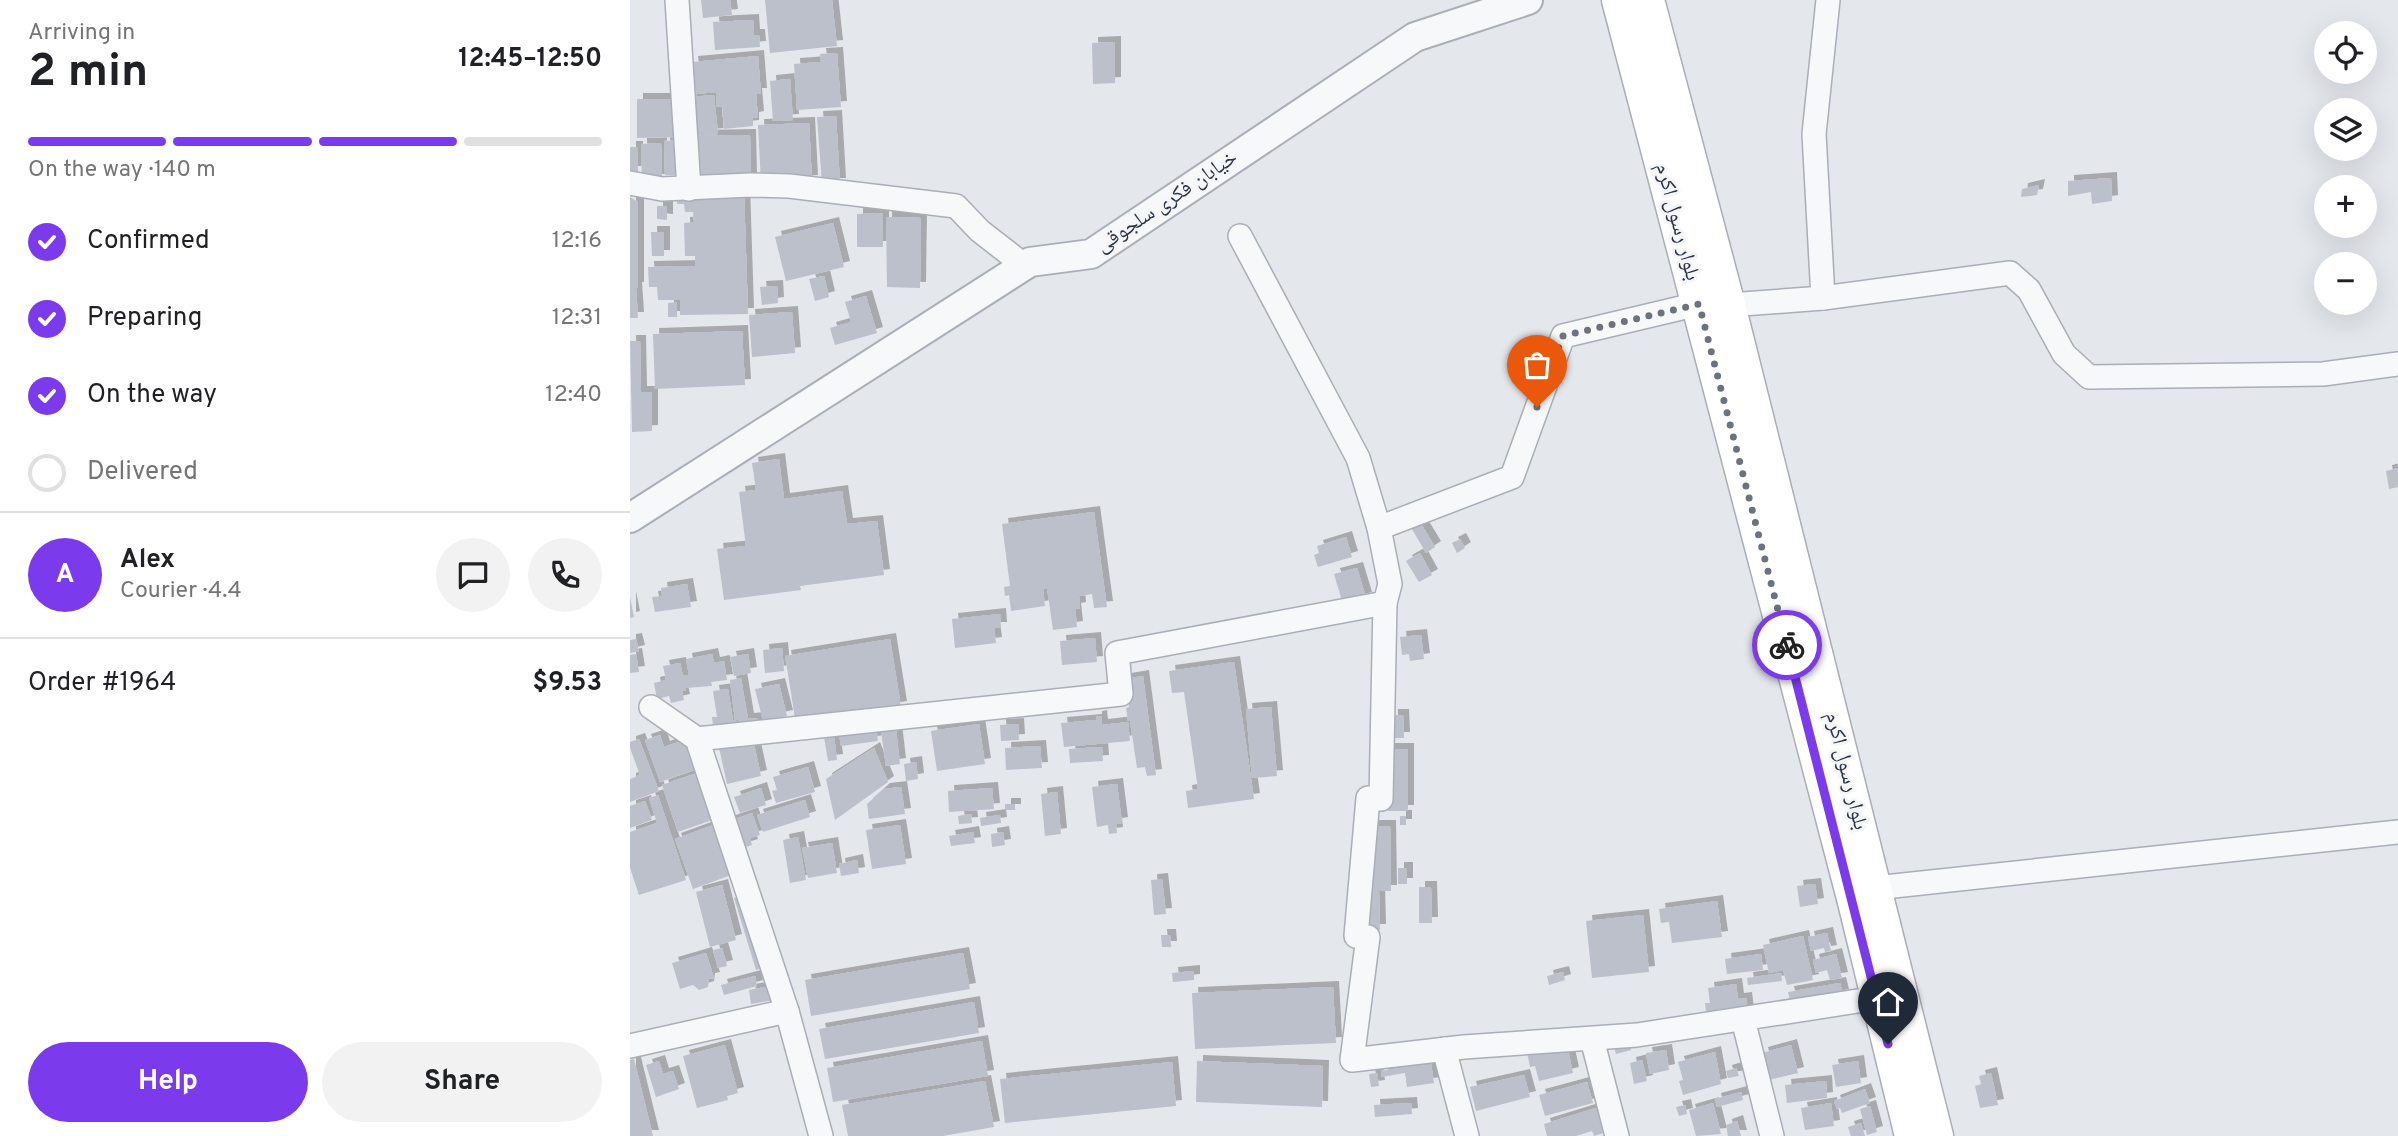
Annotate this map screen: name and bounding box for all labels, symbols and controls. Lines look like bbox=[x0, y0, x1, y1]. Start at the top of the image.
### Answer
text: Arriving in bbox=[28, 19, 135, 48]
map controls bbox=[2314, 21, 2377, 315]
button: locate bbox=[2314, 21, 2377, 84]
text: 12:45–12:50 bbox=[458, 43, 602, 76]
text: 2 min bbox=[28, 44, 148, 103]
button: layers bbox=[2314, 98, 2377, 161]
street label: خیابان فکری سلجوقی bbox=[1091, 145, 1243, 259]
text: On the way · 140 m bbox=[28, 156, 216, 185]
street label: بلوار رسول اکرم bbox=[1648, 160, 1706, 284]
button: + bbox=[2314, 175, 2377, 238]
icon: check bbox=[28, 223, 66, 261]
text: Confirmed bbox=[87, 225, 210, 258]
text: 12:16 bbox=[552, 227, 602, 256]
button: − bbox=[2314, 252, 2377, 315]
icon: check bbox=[28, 300, 66, 338]
text: Preparing bbox=[87, 302, 202, 335]
text: 12:31 bbox=[552, 304, 602, 333]
pin bbox=[1507, 335, 1567, 407]
icon: bag bbox=[1518, 346, 1556, 384]
icon: check bbox=[28, 377, 66, 415]
text: On the way bbox=[87, 379, 217, 412]
text: 12:40 bbox=[545, 381, 602, 410]
text: Delivered bbox=[87, 456, 198, 489]
button: chat bbox=[436, 538, 510, 612]
button: phone bbox=[528, 538, 602, 612]
text: Alex bbox=[120, 544, 175, 577]
text: A bbox=[56, 559, 74, 592]
text: Courier · 4.4 bbox=[120, 577, 242, 606]
courier bbox=[1752, 610, 1822, 680]
icon: bike bbox=[1768, 626, 1806, 664]
text: Order #1964 bbox=[28, 667, 176, 700]
text: $9.53 bbox=[533, 667, 602, 700]
street label: بلوار رسول اکرم bbox=[1818, 709, 1874, 833]
pin bbox=[1858, 972, 1918, 1044]
icon: home bbox=[1869, 983, 1907, 1021]
button: Help bbox=[28, 1042, 308, 1122]
button: Share bbox=[322, 1042, 602, 1122]

